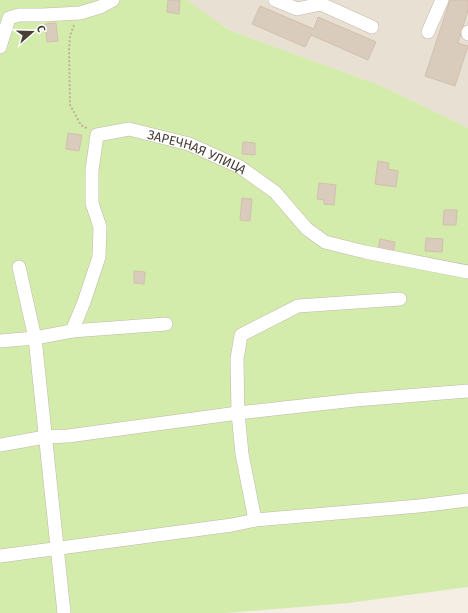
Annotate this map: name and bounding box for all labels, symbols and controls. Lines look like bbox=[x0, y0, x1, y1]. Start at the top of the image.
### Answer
north arrow bbox=[12, 12, 52, 52]
text: С bbox=[34, 24, 48, 35]
street label: ЗАРЕЧНАЯ УЛИЦА bbox=[146, 127, 250, 178]

